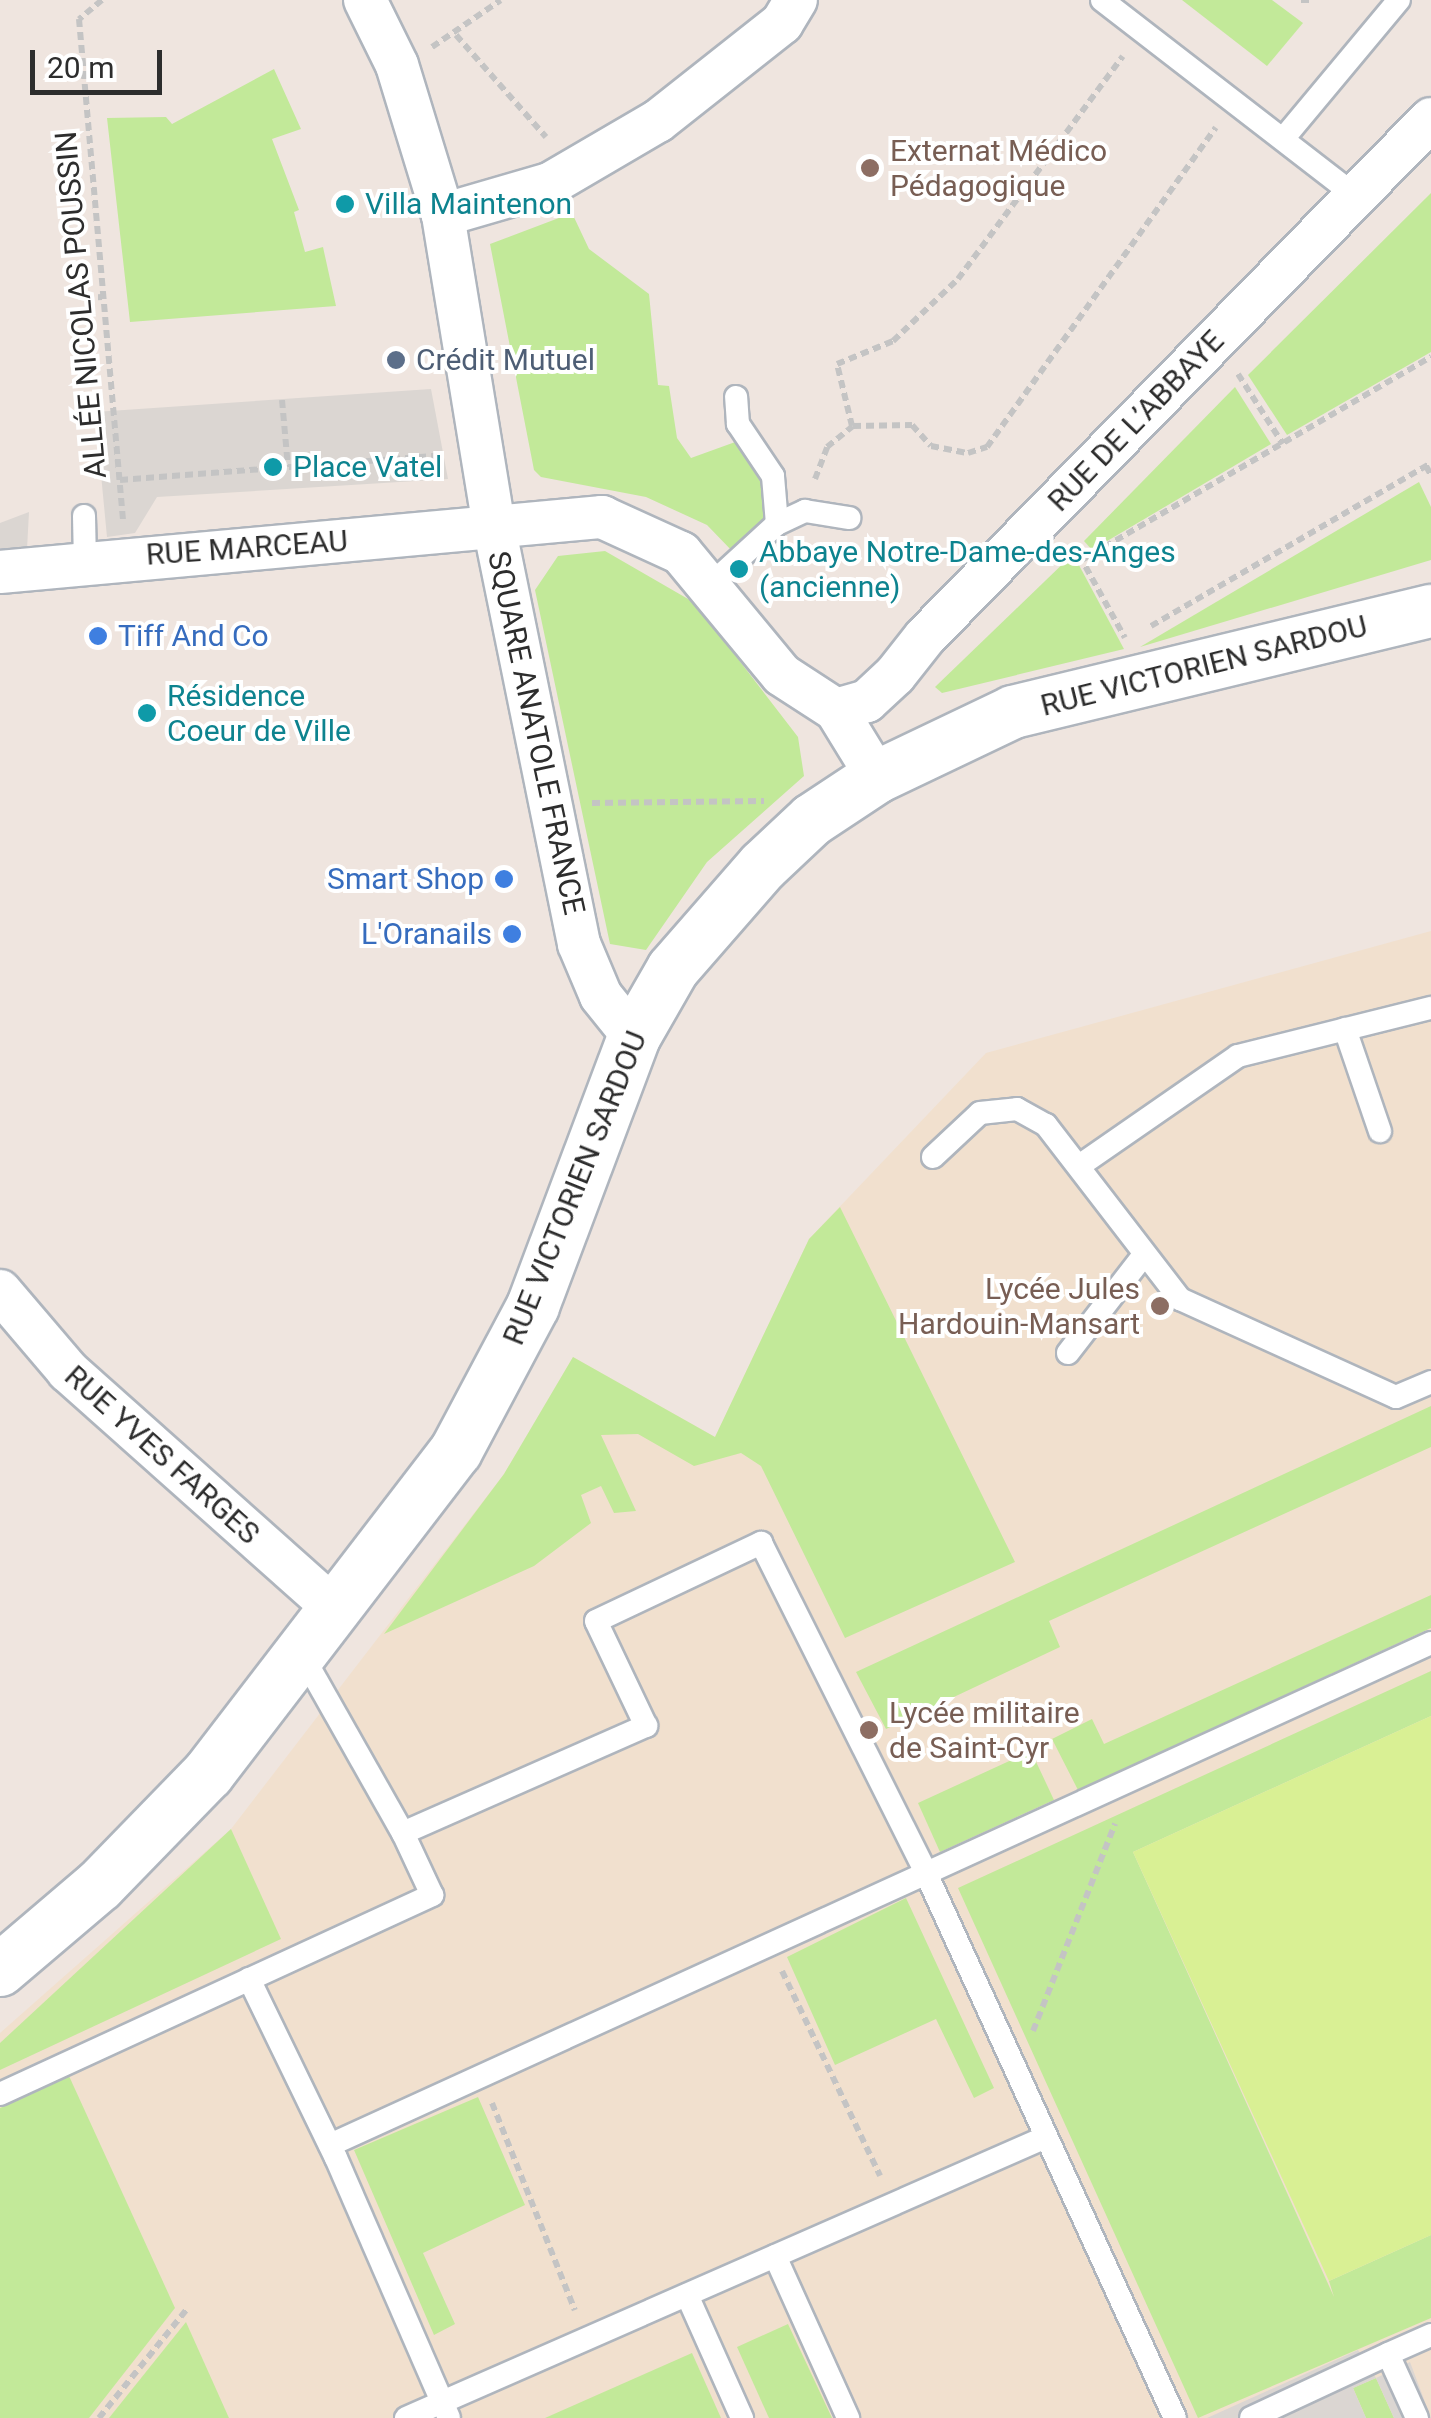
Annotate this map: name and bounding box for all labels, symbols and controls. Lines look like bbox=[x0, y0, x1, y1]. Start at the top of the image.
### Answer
scale bar bbox=[35, 30, 168, 92]
text: 20 m bbox=[47, 50, 114, 85]
street label: ALLÉE NICOLAS POUSSIN bbox=[48, 130, 114, 480]
place label: Externat Médico Pédagogique bbox=[890, 133, 1107, 204]
marker: Externat Médico Pédagogique bbox=[859, 157, 881, 179]
place label: Villa Maintenon bbox=[365, 186, 572, 222]
marker: Villa Maintenon bbox=[334, 193, 356, 215]
street label: RUE DE L’ABBAYE bbox=[1041, 323, 1231, 519]
place label: Crédit Mutuel bbox=[416, 342, 595, 378]
marker: Crédit Mutuel bbox=[385, 349, 407, 371]
place label: Place Vatel bbox=[293, 449, 442, 485]
marker: Place Vatel bbox=[262, 456, 284, 478]
street label: RUE MARCEAU bbox=[145, 523, 349, 573]
place label: Abbaye Notre-Dame-des-Anges (ancienne) bbox=[759, 534, 1176, 604]
street label: SQUARE ANATOLE FRANCE bbox=[480, 548, 592, 918]
marker: Abbaye Notre-Dame-des-Anges (ancienne) bbox=[728, 558, 750, 580]
street label: RUE VICTORIEN SARDOU bbox=[1037, 608, 1371, 724]
place label: Tiff And Co bbox=[118, 618, 269, 654]
marker: Tiff And Co bbox=[87, 625, 109, 647]
place label: Résidence Coeur de Ville bbox=[167, 678, 351, 748]
marker: Résidence Coeur de Ville bbox=[136, 702, 158, 724]
place label: Smart Shop bbox=[327, 861, 484, 897]
marker: Smart Shop bbox=[493, 868, 515, 890]
place label: L'Oranails bbox=[361, 916, 492, 952]
marker: L'Oranails bbox=[501, 923, 523, 945]
street label: RUE VICTORIEN SARDOU bbox=[496, 1026, 654, 1350]
place label: Lycée Jules Hardouin-Mansart bbox=[898, 1271, 1140, 1342]
marker: Lycée Jules Hardouin-Mansart bbox=[1149, 1295, 1171, 1317]
street label: RUE YVES FARGES bbox=[57, 1358, 267, 1552]
place label: Lycée militaire de Saint-Cyr bbox=[889, 1695, 1080, 1766]
marker: Lycée militaire de Saint-Cyr bbox=[858, 1719, 880, 1741]

